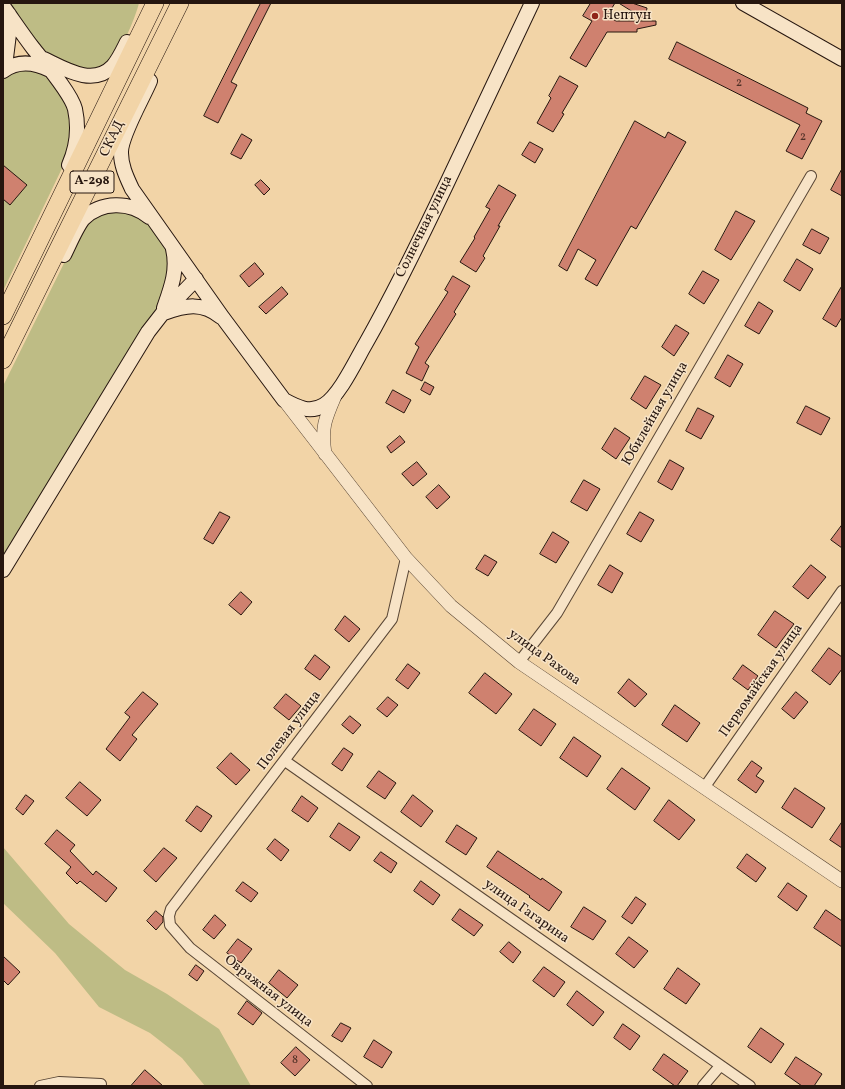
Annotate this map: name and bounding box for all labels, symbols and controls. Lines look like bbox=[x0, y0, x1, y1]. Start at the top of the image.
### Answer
place label: Нептун bbox=[603, 8, 651, 24]
marker: Нептун bbox=[590, 11, 600, 21]
house number: 2 bbox=[736, 77, 742, 91]
street label: СКАД bbox=[97, 118, 129, 160]
house number: 2 bbox=[800, 131, 806, 145]
road number: А-298 bbox=[70, 171, 114, 193]
street label: Солнечная улица bbox=[393, 173, 457, 281]
street label: Юбилейная улица bbox=[619, 359, 693, 469]
street label: Первомайская улица bbox=[717, 621, 807, 741]
street label: улица Рахова bbox=[505, 626, 583, 690]
street label: Полевая улица bbox=[255, 688, 325, 774]
street label: улица Гагарина bbox=[480, 876, 572, 948]
street label: Овражная улица bbox=[220, 952, 316, 1032]
house number: 8 bbox=[292, 1054, 298, 1068]

